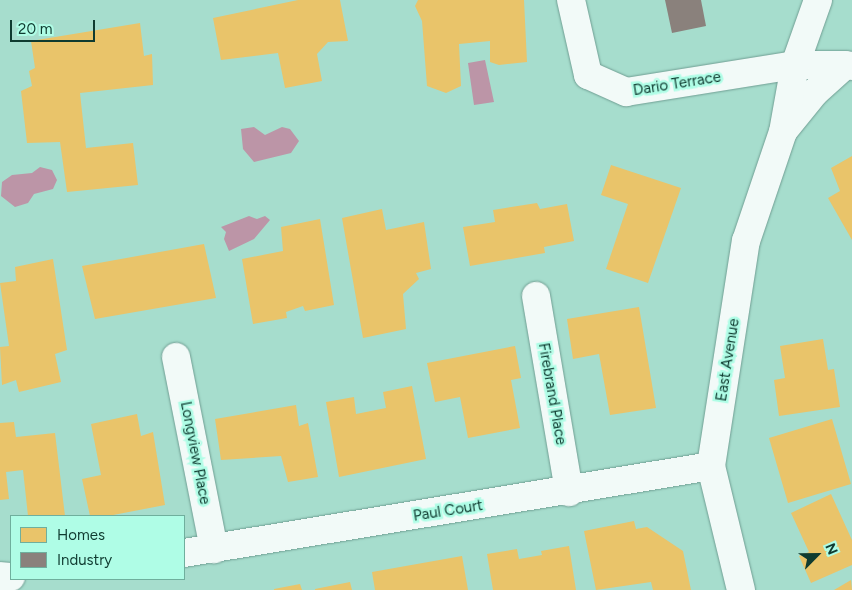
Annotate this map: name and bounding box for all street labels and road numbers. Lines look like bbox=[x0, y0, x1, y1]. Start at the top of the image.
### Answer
street label: Dario Terrace bbox=[632, 68, 722, 100]
street label: East Avenue bbox=[713, 317, 743, 403]
street label: Firebrand Place bbox=[534, 342, 570, 446]
street label: Longview Place bbox=[176, 400, 214, 506]
street label: Paul Court bbox=[412, 497, 484, 525]

